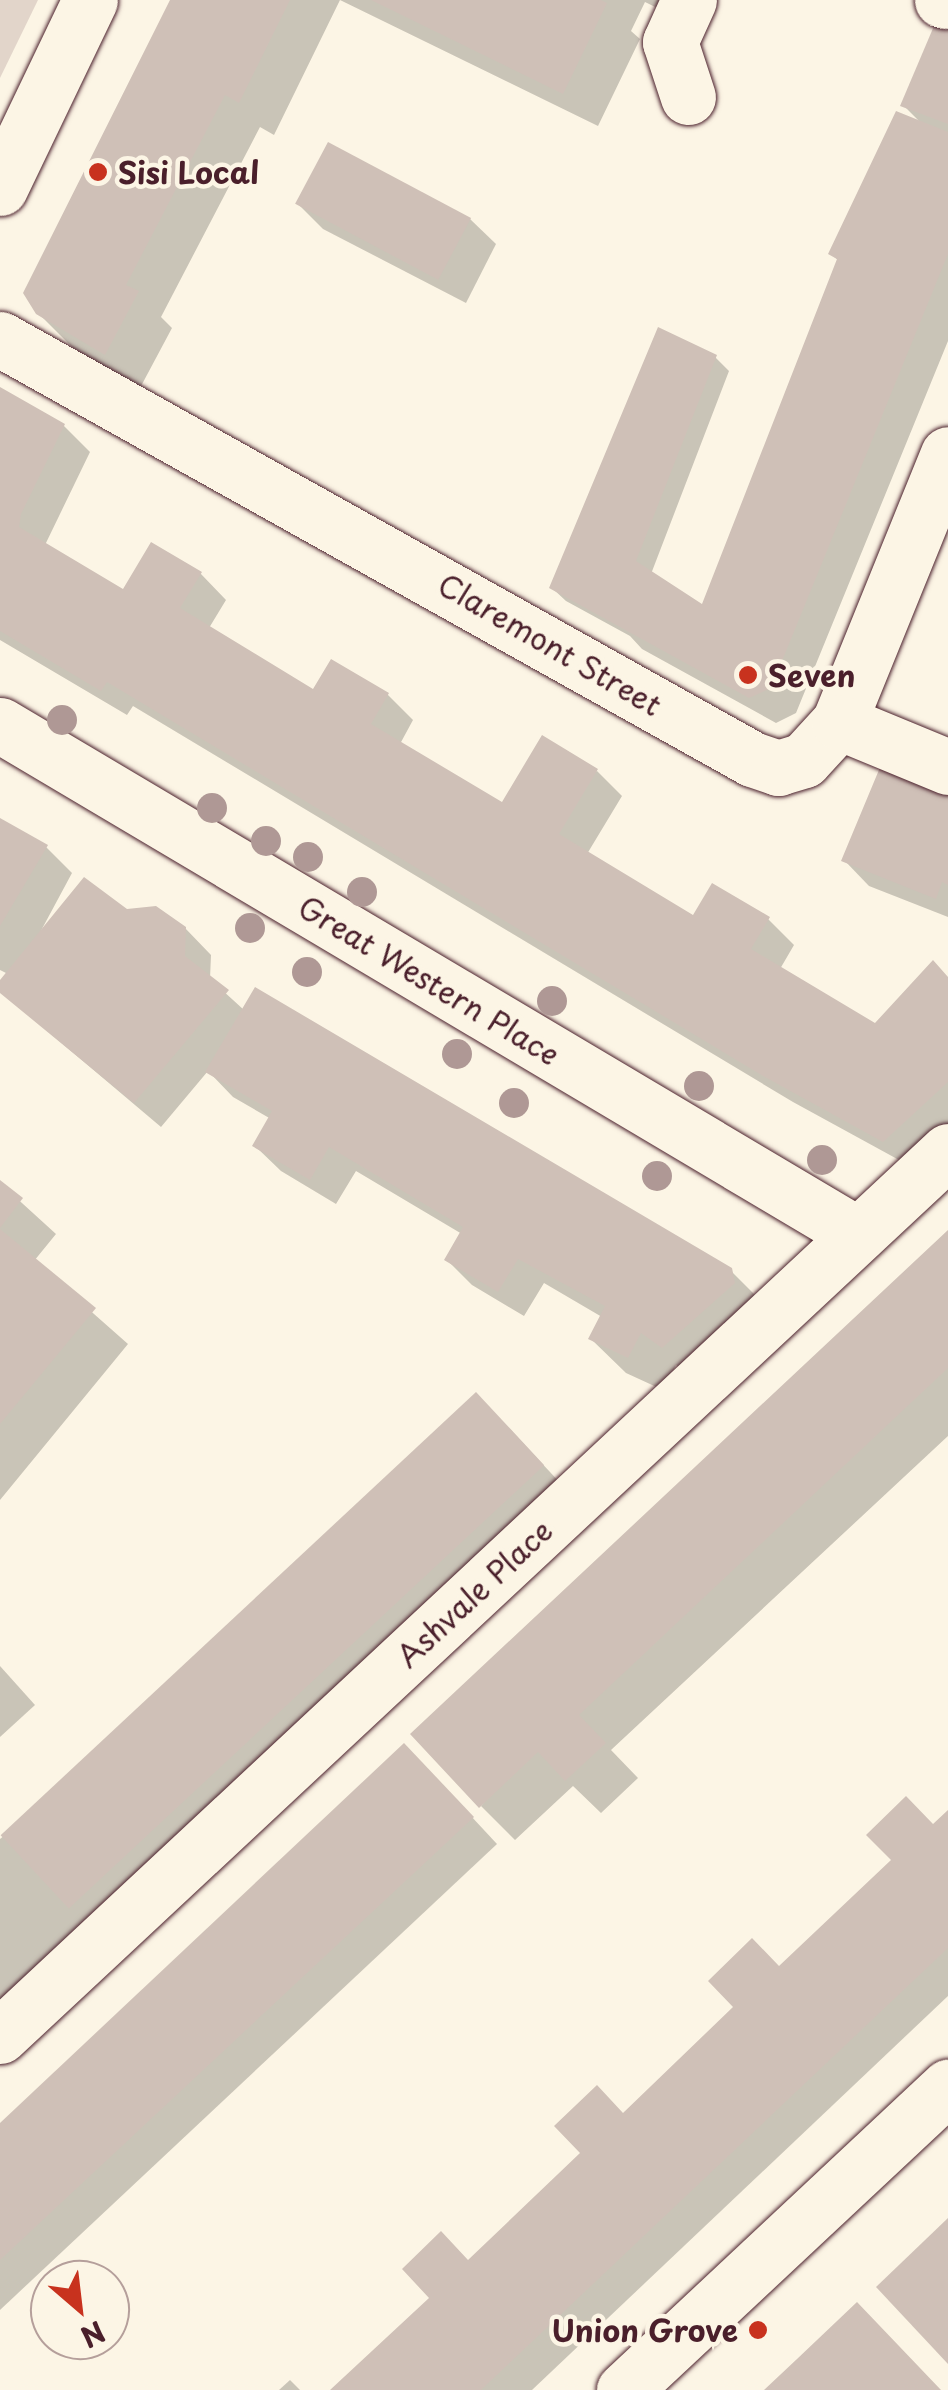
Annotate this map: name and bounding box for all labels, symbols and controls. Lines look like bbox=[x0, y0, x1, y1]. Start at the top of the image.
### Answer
place label: Sisi Local bbox=[118, 154, 259, 190]
marker: Sisi Local bbox=[87, 161, 109, 183]
street label: Claremont Street bbox=[432, 565, 668, 723]
place label: Seven bbox=[768, 657, 855, 693]
marker: Seven bbox=[737, 664, 759, 686]
street label: Great Western Place bbox=[291, 887, 567, 1073]
street label: Ashvale Place bbox=[388, 1512, 560, 1674]
north arrow bbox=[30, 2260, 130, 2360]
text: N bbox=[73, 2311, 113, 2359]
place label: Union Grove bbox=[550, 2312, 738, 2348]
marker: Union Grove bbox=[747, 2319, 769, 2341]

